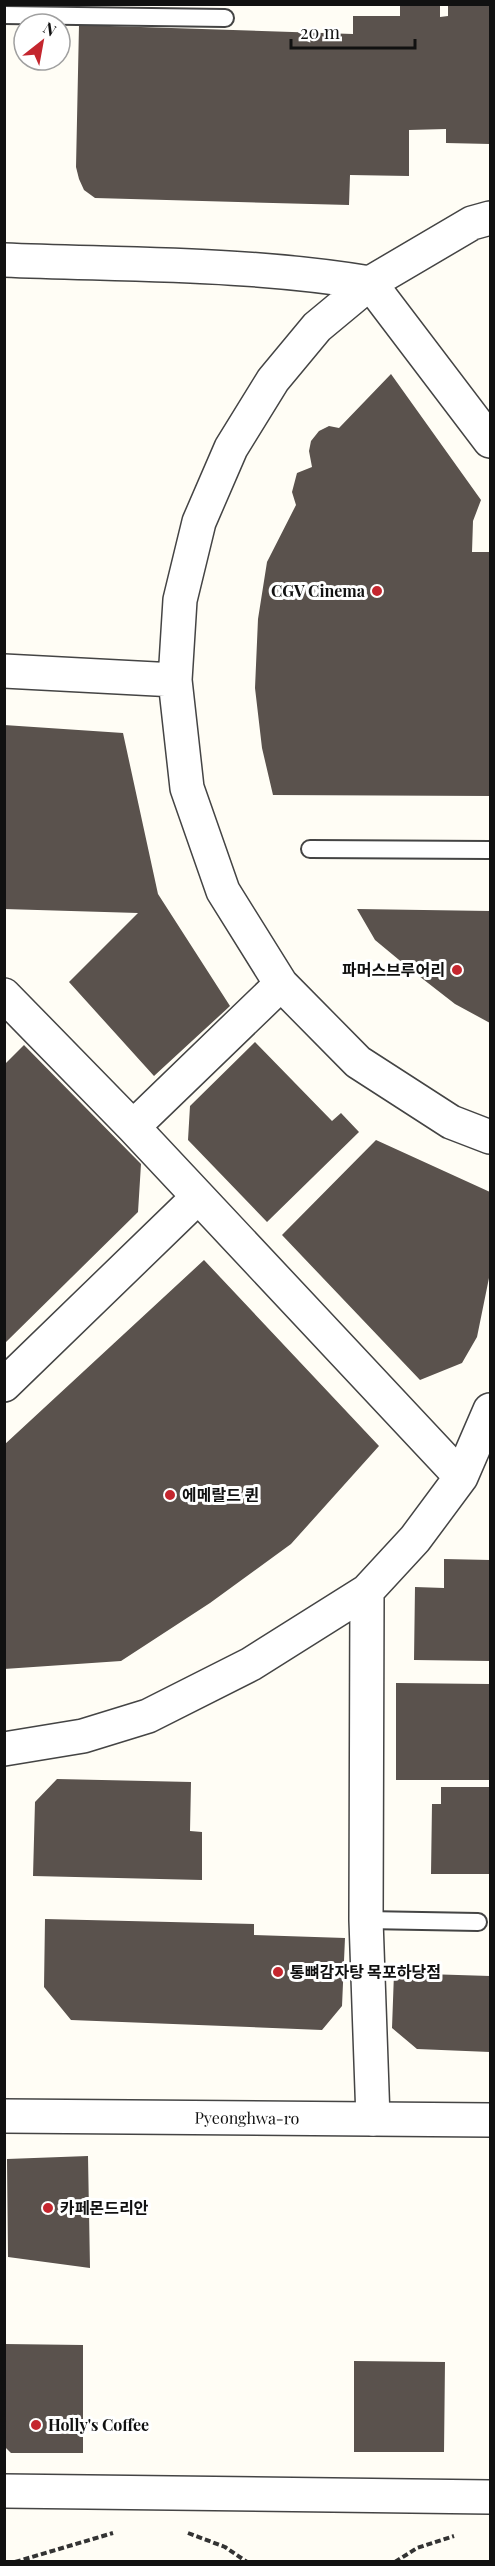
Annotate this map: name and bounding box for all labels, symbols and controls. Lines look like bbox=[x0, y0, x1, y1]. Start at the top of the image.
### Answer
north arrow bbox=[12, 12, 72, 72]
scale bar bbox=[291, 12, 416, 50]
text: N bbox=[40, 17, 61, 41]
text: 20 m bbox=[300, 20, 340, 44]
place label: CGV Cinema bbox=[271, 580, 366, 601]
marker: CGV Cinema bbox=[370, 584, 384, 598]
place label: 파머스브루어리 bbox=[342, 959, 445, 980]
marker: 파머스브루어리 bbox=[450, 963, 464, 977]
place label: 에메랄드 퀸 bbox=[182, 1484, 259, 1505]
marker: 에메랄드 퀸 bbox=[163, 1488, 177, 1502]
place label: 통뼈감자탕 목포하당점 bbox=[290, 1961, 441, 1982]
marker: 통뼈감자탕 목포하당점 bbox=[271, 1965, 285, 1979]
street label: Pyeonghwa-ro bbox=[194, 2107, 300, 2128]
place label: 카페몬드리안 bbox=[60, 2197, 149, 2218]
marker: 카페몬드리안 bbox=[41, 2201, 55, 2215]
place label: Holly's Coffee bbox=[48, 2414, 149, 2435]
marker: Holly's Coffee bbox=[29, 2418, 43, 2432]

